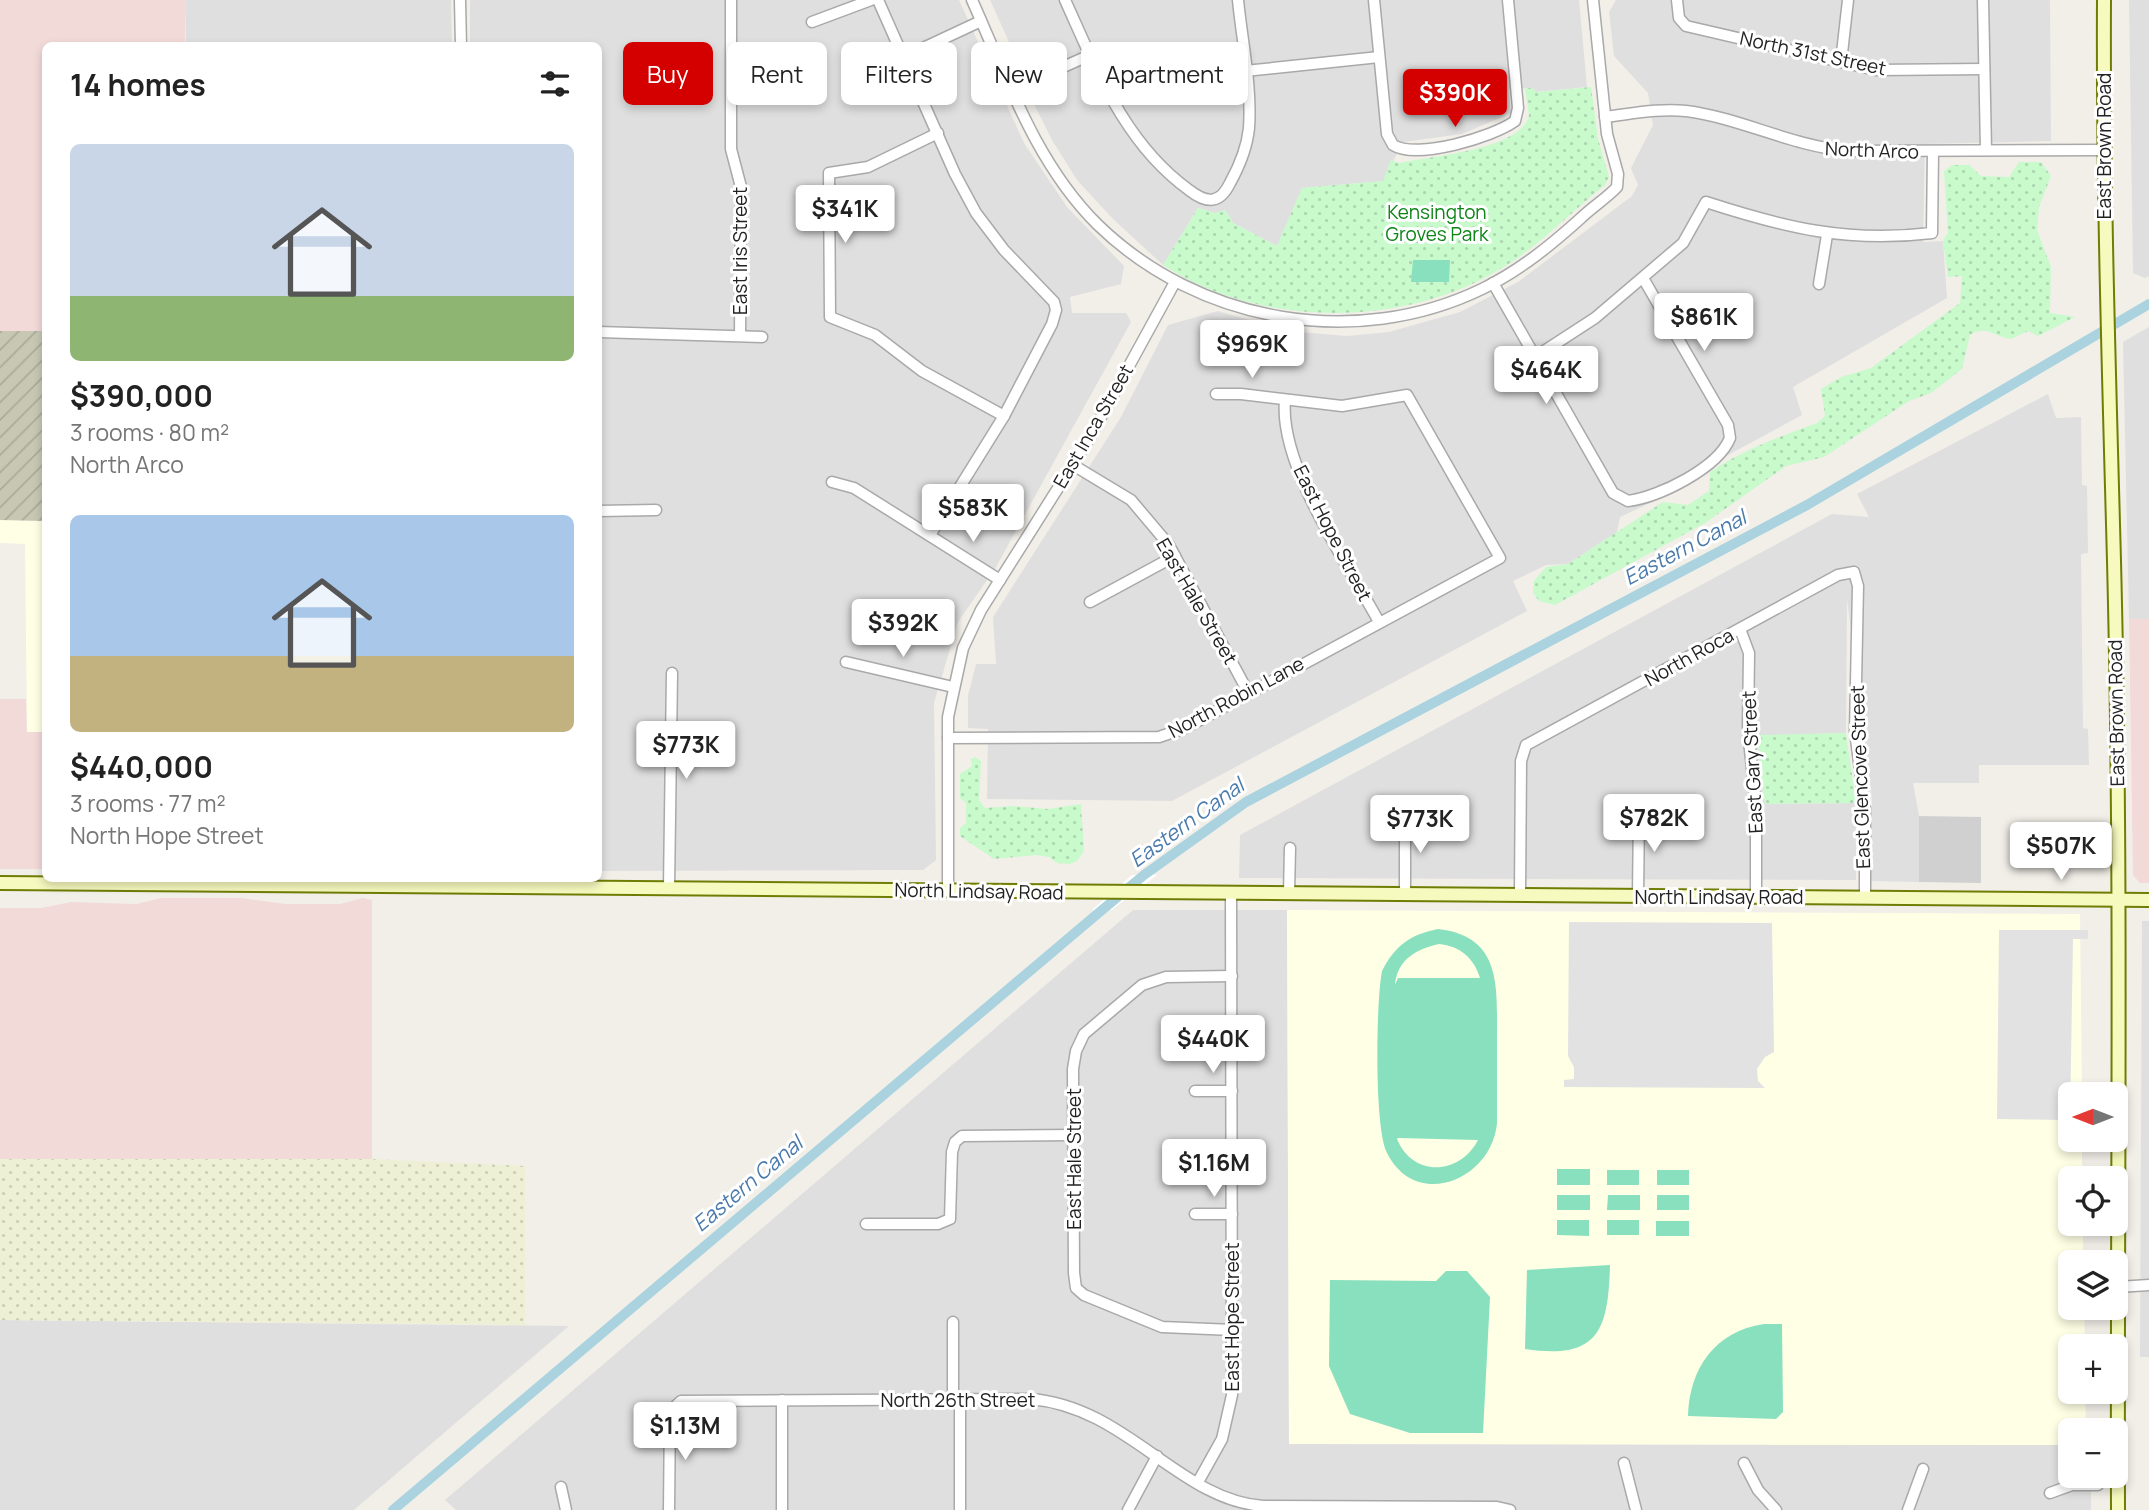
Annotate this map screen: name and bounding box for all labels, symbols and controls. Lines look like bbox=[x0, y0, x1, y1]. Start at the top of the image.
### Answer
street label: North 31st Street bbox=[1737, 25, 1889, 81]
chip: Buy bbox=[623, 42, 713, 105]
chip: Rent bbox=[727, 42, 827, 105]
chip: Filters bbox=[841, 42, 957, 105]
chip: New bbox=[971, 42, 1067, 105]
chip: Apartment bbox=[1081, 42, 1248, 105]
text: 14 homes bbox=[70, 64, 206, 105]
icon: filters bbox=[536, 65, 574, 103]
pin: $390K bbox=[1406, 69, 1504, 129]
street label: East Brown Road bbox=[2091, 73, 2117, 219]
text: $390K bbox=[1419, 76, 1491, 108]
street label: North Arco bbox=[1825, 135, 1919, 165]
pin: $341K bbox=[796, 186, 894, 245]
street label: East Iris Street bbox=[727, 187, 753, 315]
icon: home bbox=[259, 189, 385, 315]
text: $341K bbox=[812, 192, 878, 224]
park label: Kensington Groves Park bbox=[1386, 199, 1489, 247]
pin: $861K bbox=[1655, 294, 1753, 353]
text: $861K bbox=[1670, 300, 1738, 332]
pin: $969K bbox=[1203, 320, 1301, 380]
text: $969K bbox=[1216, 327, 1288, 359]
pin: $464K bbox=[1497, 346, 1595, 406]
text: $464K bbox=[1510, 353, 1582, 385]
street label: East Inca Street bbox=[1047, 359, 1139, 493]
text: $390,000 bbox=[70, 375, 213, 416]
text: 3 rooms · 80 m² bbox=[70, 416, 229, 448]
text: North Arco bbox=[70, 448, 184, 480]
street label: East Hope Street bbox=[1288, 461, 1378, 605]
pin: $583K bbox=[924, 484, 1022, 544]
text: $583K bbox=[938, 491, 1008, 523]
water label: Eastern Canal bbox=[1618, 502, 1753, 591]
street label: East Hale Street bbox=[1150, 533, 1244, 669]
icon: home bbox=[259, 560, 385, 686]
pin: $392K bbox=[854, 600, 952, 659]
text: $392K bbox=[868, 606, 938, 638]
street label: North Roca bbox=[1640, 622, 1738, 692]
street label: East Brown Road bbox=[2102, 639, 2130, 787]
street label: North Robin Lane bbox=[1164, 650, 1308, 744]
street label: East Glencove Street bbox=[1844, 685, 1876, 869]
street label: East Gary Street bbox=[1735, 690, 1769, 834]
pin: $773K bbox=[637, 722, 735, 781]
text: $773K bbox=[652, 728, 720, 760]
text: $440,000 bbox=[70, 746, 213, 787]
water label: Eastern Canal bbox=[1124, 769, 1252, 873]
text: 3 rooms · 77 m² bbox=[70, 787, 226, 819]
pin: $782K bbox=[1605, 794, 1703, 854]
pin: $773K bbox=[1371, 796, 1469, 855]
text: $782K bbox=[1619, 801, 1689, 833]
text: $773K bbox=[1386, 802, 1454, 834]
text: North Hope Street bbox=[70, 819, 264, 851]
pin: $507K bbox=[2012, 822, 2110, 882]
text: $507K bbox=[2026, 829, 2096, 861]
street label: North Lindsay Road bbox=[894, 877, 1064, 905]
street label: North Lindsay Road bbox=[1634, 884, 1804, 910]
pin: $440K bbox=[1164, 1016, 1262, 1075]
text: $440K bbox=[1177, 1022, 1249, 1054]
north arrow bbox=[2058, 1082, 2128, 1152]
map controls bbox=[2058, 1082, 2128, 1488]
street label: East Hale Street bbox=[1061, 1088, 1087, 1230]
water label: Eastern Canal bbox=[687, 1127, 810, 1237]
pin: $1.16M bbox=[1157, 1140, 1271, 1199]
text: $1.16M bbox=[1178, 1146, 1250, 1178]
button: locate bbox=[2058, 1166, 2128, 1236]
street label: East Hope Street bbox=[1219, 1243, 1245, 1391]
button: layers bbox=[2058, 1250, 2128, 1320]
button: + bbox=[2058, 1334, 2128, 1404]
street label: North 26th Street bbox=[881, 1387, 1035, 1413]
pin: $1.13M bbox=[628, 1402, 742, 1462]
text: $1.13M bbox=[650, 1409, 720, 1441]
button: − bbox=[2058, 1418, 2128, 1488]

